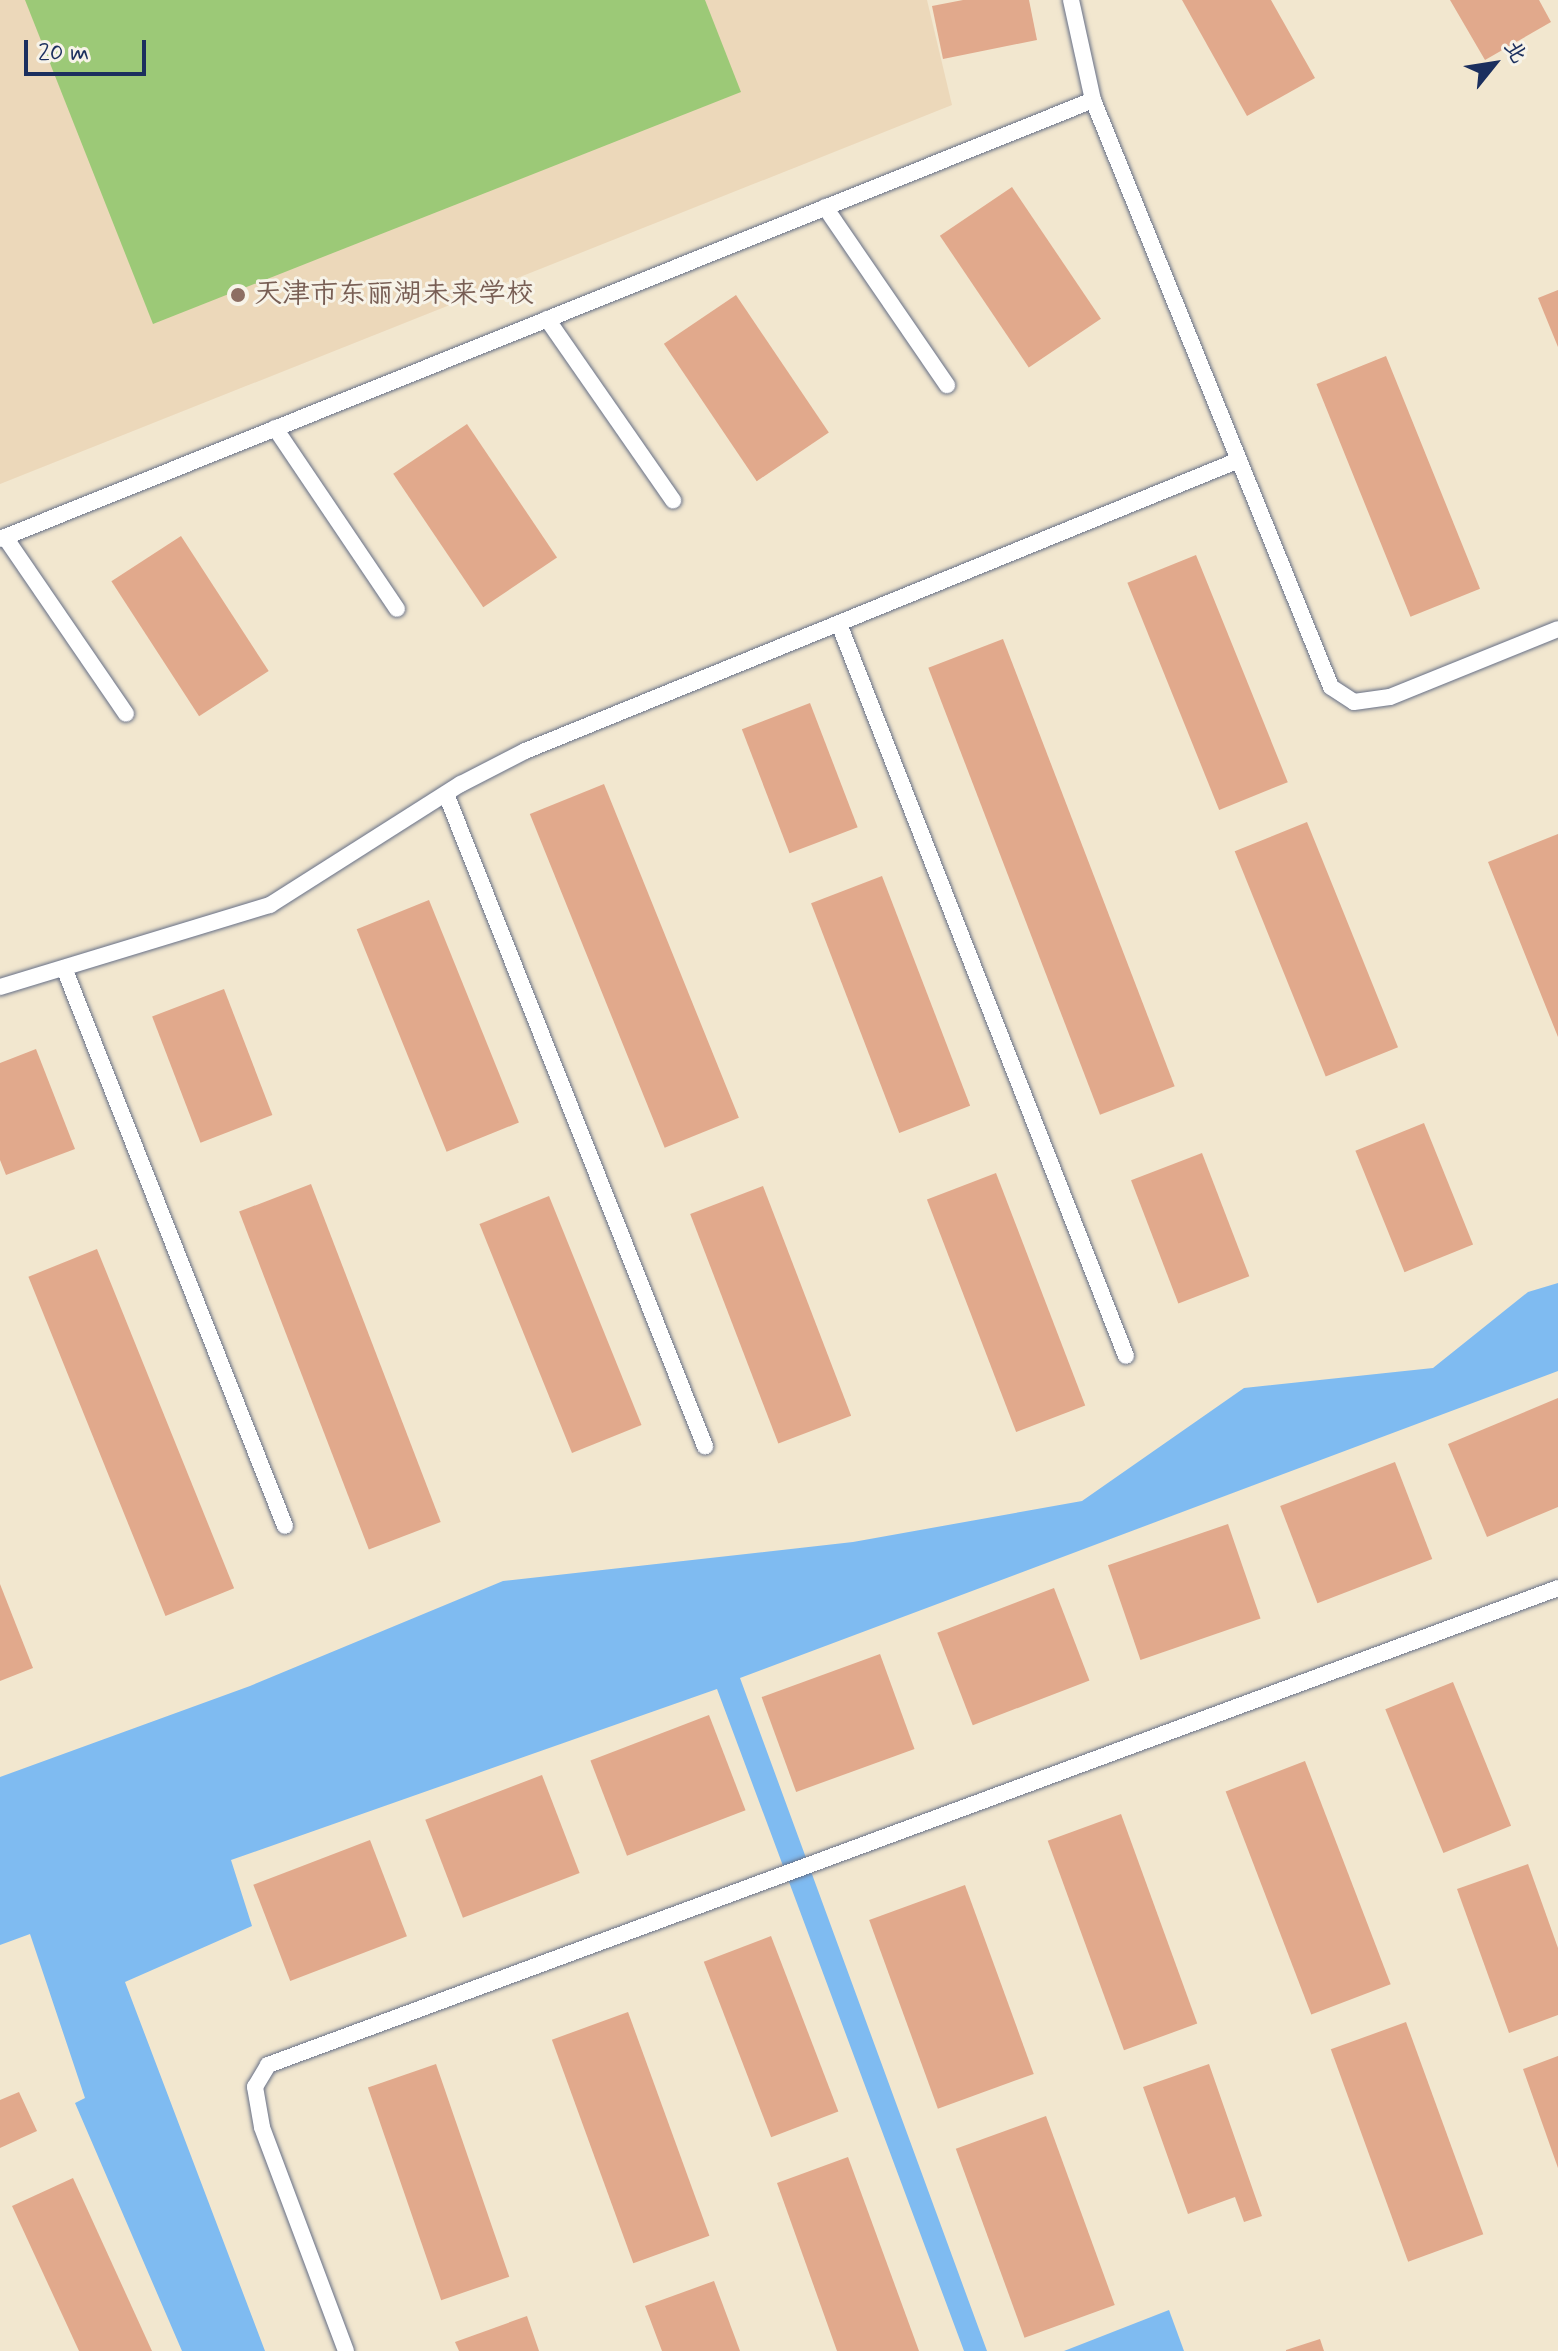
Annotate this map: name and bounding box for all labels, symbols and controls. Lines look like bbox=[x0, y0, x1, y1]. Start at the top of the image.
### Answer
scale bar bbox=[28, 24, 150, 74]
north arrow bbox=[1454, 24, 1534, 104]
text: 北 bbox=[1497, 35, 1532, 69]
text: 20 m bbox=[38, 38, 89, 69]
place label: 天津市东丽湖未来学校 bbox=[254, 278, 534, 312]
marker: 天津市东丽湖未来学校 bbox=[229, 286, 247, 304]

